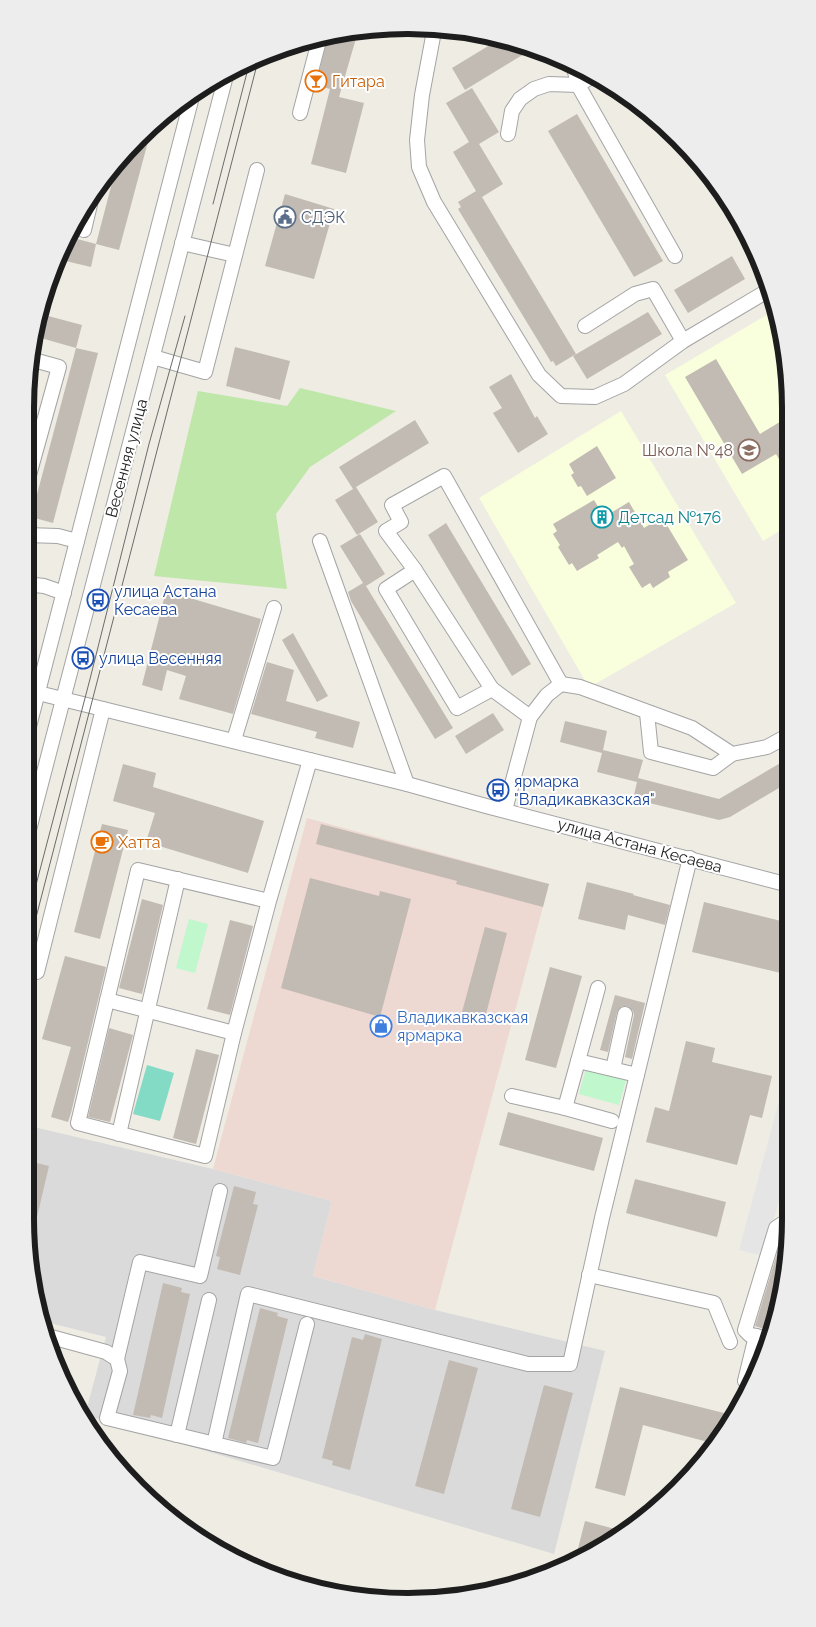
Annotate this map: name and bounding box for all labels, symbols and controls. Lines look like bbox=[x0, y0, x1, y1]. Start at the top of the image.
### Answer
bar icon: Гитара bbox=[304, 69, 328, 93]
place label: Гитара bbox=[332, 72, 385, 91]
public building icon: СДЭК bbox=[273, 205, 297, 229]
place label: СДЭК bbox=[301, 208, 345, 227]
street label: Весенняя улица bbox=[101, 397, 151, 520]
school or university icon: Школа №48 bbox=[737, 438, 761, 462]
place label: Школа №48 bbox=[642, 441, 733, 460]
building icon: Детсад №176 bbox=[590, 505, 614, 529]
place label: Детсад №176 bbox=[618, 508, 721, 527]
place label: улица Астана Кесаева bbox=[114, 582, 217, 619]
bus stop icon: улица Астана Кесаева bbox=[86, 588, 110, 612]
bus stop icon: улица Весенняя bbox=[71, 646, 95, 670]
place label: улица Весенняя bbox=[99, 649, 222, 668]
place label: ярмарка "Владикавказская" bbox=[514, 772, 655, 809]
bus stop icon: ярмарка "Владикавказская" bbox=[486, 778, 510, 802]
street label: улица Астана Кесаева bbox=[555, 814, 724, 877]
cafe icon: Хатта bbox=[90, 830, 114, 854]
place label: Хатта bbox=[118, 833, 161, 852]
place label: Владикавказская ярмарка bbox=[397, 1008, 528, 1045]
shop icon: Владикавказская ярмарка bbox=[369, 1014, 393, 1038]

